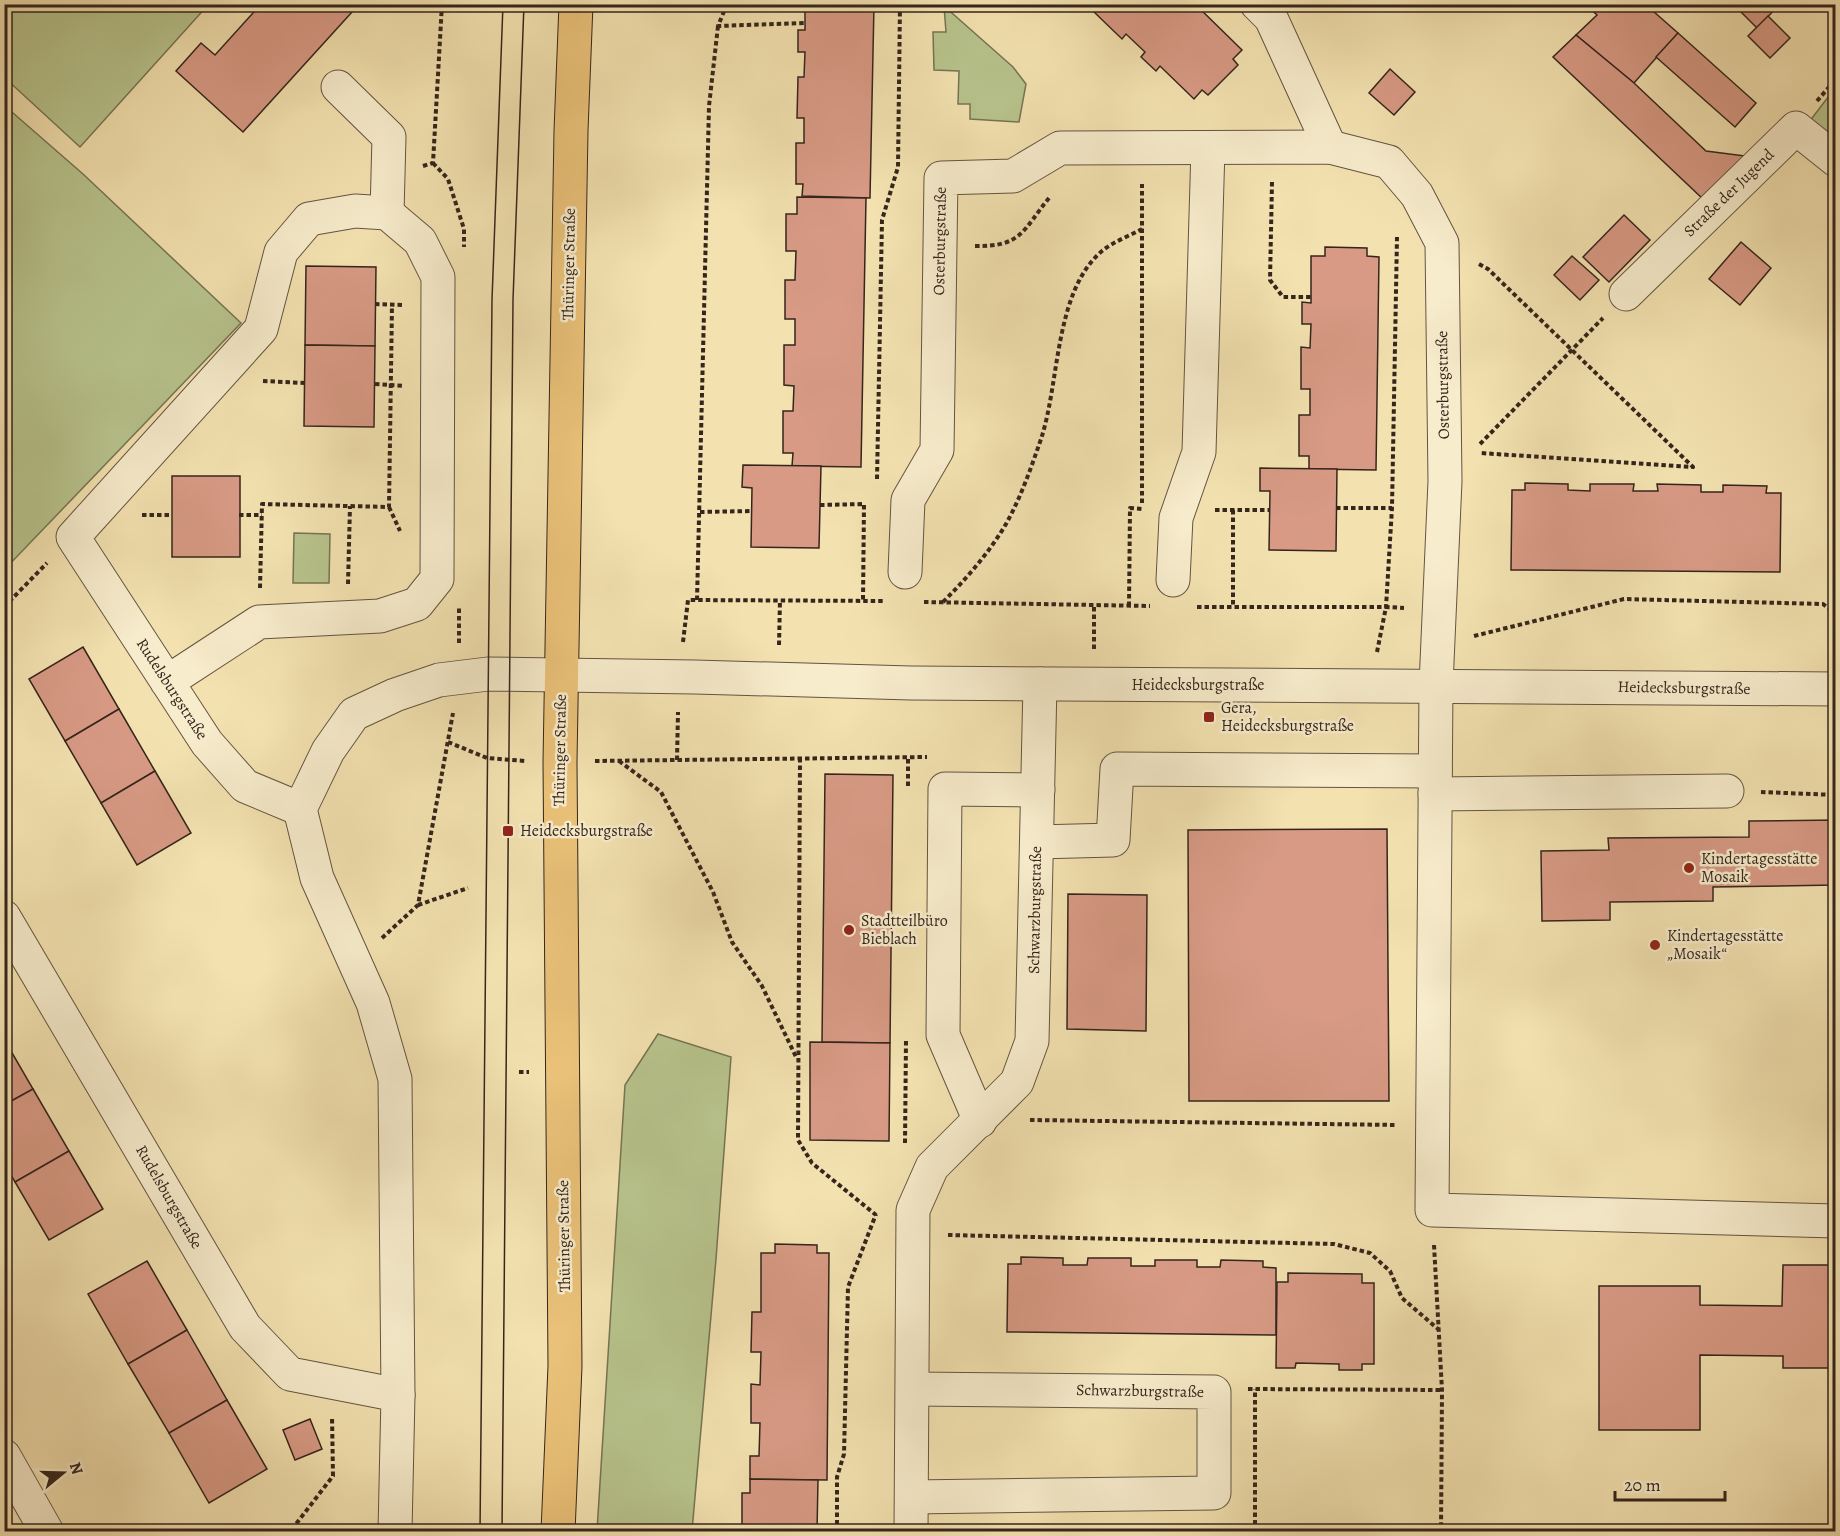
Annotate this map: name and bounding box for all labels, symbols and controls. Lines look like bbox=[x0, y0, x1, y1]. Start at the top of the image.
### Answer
street label: Straße der Jugend bbox=[1679, 144, 1779, 242]
street label: Osterburgstraße bbox=[928, 186, 952, 296]
street label: Thüringer Straße bbox=[557, 208, 581, 320]
street label: Osterburgstraße bbox=[1431, 330, 1455, 440]
street label: Rudelsburgstraße bbox=[131, 634, 213, 744]
street label: Heidecksburgstraße bbox=[1131, 674, 1265, 696]
street label: Heidecksburgstraße bbox=[1617, 676, 1751, 700]
street label: Thüringer Straße bbox=[548, 694, 572, 806]
place label: Gera, Heidecksburgstraße bbox=[1221, 697, 1354, 737]
marker: Gera, Heidecksburgstraße bbox=[1202, 710, 1216, 724]
place label: Heidecksburgstraße bbox=[520, 820, 653, 842]
marker: Heidecksburgstraße bbox=[501, 824, 515, 838]
street label: Schwarzburgstraße bbox=[1023, 846, 1047, 974]
place label: Kindertagesstätte Mosaik bbox=[1701, 848, 1817, 888]
marker: Kindertagesstätte Mosaik bbox=[1682, 861, 1696, 875]
place label: Stadtteilbüro Bieblach bbox=[861, 910, 948, 950]
marker: Stadtteilbüro Bieblach bbox=[842, 923, 856, 937]
place label: Kindertagesstätte „Mosaik“ bbox=[1667, 925, 1783, 965]
marker: Kindertagesstätte „Mosaik“ bbox=[1648, 938, 1662, 952]
street label: Rudelsburgstraße bbox=[130, 1141, 208, 1253]
street label: Thüringer Straße bbox=[552, 1180, 576, 1292]
street label: Schwarzburgstraße bbox=[1076, 1379, 1204, 1403]
north arrow bbox=[33, 1443, 93, 1503]
text: N bbox=[64, 1459, 89, 1478]
scale bar bbox=[1615, 1464, 1724, 1502]
text: 20 m bbox=[1624, 1473, 1661, 1497]

